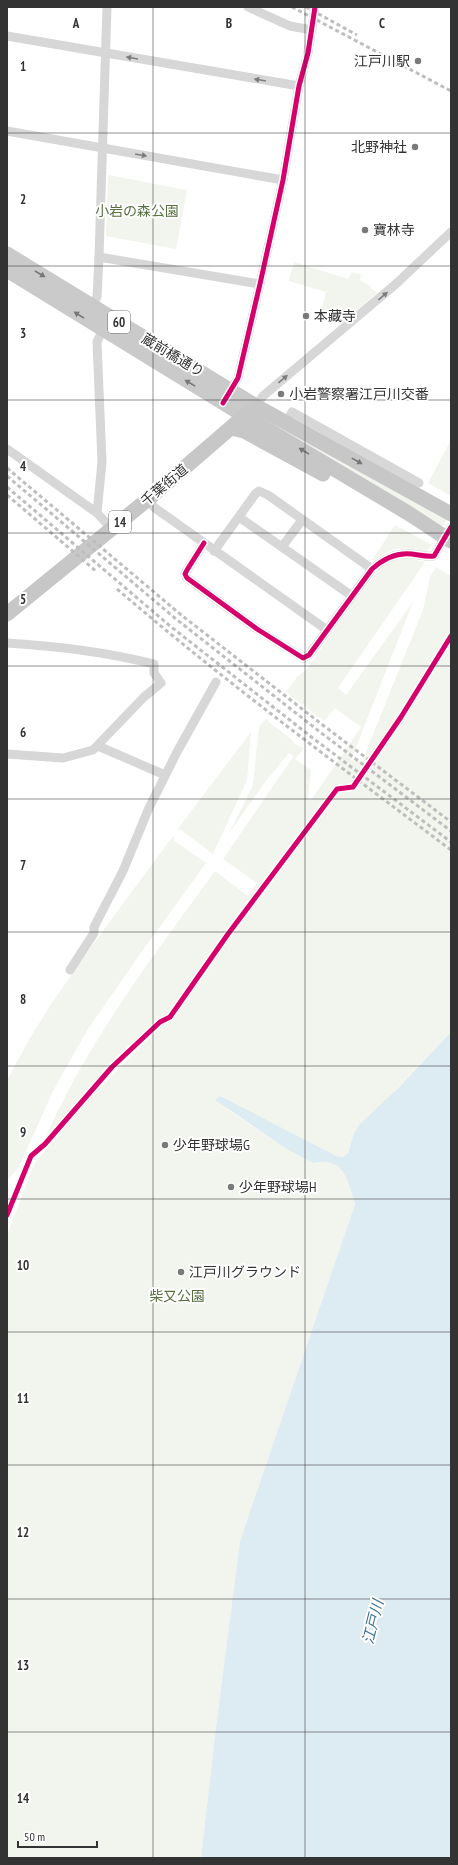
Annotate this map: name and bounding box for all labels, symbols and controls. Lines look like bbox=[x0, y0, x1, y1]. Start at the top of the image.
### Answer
text: A bbox=[72, 15, 80, 32]
text: B bbox=[226, 15, 232, 32]
text: C bbox=[379, 15, 385, 32]
place label: 江戸川駅 bbox=[354, 52, 410, 70]
one-way arrow bbox=[126, 55, 138, 61]
marker: 江戸川駅 bbox=[413, 56, 423, 66]
text: 1 bbox=[20, 58, 26, 75]
one-way arrow bbox=[254, 76, 267, 82]
place label: 北野神社 bbox=[351, 138, 407, 156]
marker: 北野神社 bbox=[410, 142, 420, 152]
one-way arrow bbox=[134, 153, 147, 159]
text: 2 bbox=[20, 191, 26, 208]
park label: 小岩の森公園 bbox=[95, 202, 179, 220]
place label: 寶林寺 bbox=[373, 221, 415, 239]
marker: 寶林寺 bbox=[360, 225, 370, 235]
one-way arrow bbox=[34, 271, 46, 278]
one-way arrow bbox=[378, 291, 388, 300]
place label: 本藏寺 bbox=[314, 307, 356, 325]
one-way arrow bbox=[73, 311, 85, 318]
road number: 60 bbox=[108, 311, 130, 333]
marker: 本藏寺 bbox=[301, 311, 311, 321]
text: 3 bbox=[20, 325, 26, 342]
street label: 蔵前橋通り bbox=[138, 329, 208, 381]
one-way arrow bbox=[278, 374, 289, 383]
one-way arrow bbox=[184, 379, 196, 386]
place label: 小岩警察署江戸川交番 bbox=[289, 385, 429, 403]
marker: 小岩警察署江戸川交番 bbox=[276, 389, 286, 399]
one-way arrow bbox=[298, 448, 310, 455]
text: 4 bbox=[20, 458, 27, 475]
one-way arrow bbox=[351, 458, 363, 464]
street label: 千葉街道 bbox=[137, 460, 191, 510]
road number: 14 bbox=[109, 511, 131, 533]
text: 5 bbox=[20, 591, 26, 608]
text: 6 bbox=[20, 724, 26, 741]
text: 7 bbox=[20, 857, 26, 874]
text: 8 bbox=[20, 991, 26, 1008]
text: 9 bbox=[20, 1124, 26, 1141]
place label: 少年野球場G bbox=[173, 1136, 250, 1154]
marker: 少年野球場G bbox=[160, 1140, 170, 1150]
place label: 少年野球場H bbox=[239, 1178, 317, 1196]
marker: 少年野球場H bbox=[226, 1182, 236, 1192]
text: 10 bbox=[17, 1257, 29, 1274]
place label: 江戸川グラウンド bbox=[189, 1263, 301, 1281]
marker: 江戸川グラウンド bbox=[176, 1267, 186, 1277]
park label: 柴又公園 bbox=[149, 1287, 205, 1305]
text: 11 bbox=[17, 1390, 29, 1407]
text: 12 bbox=[17, 1524, 29, 1541]
water label: 江戸川 bbox=[358, 1596, 388, 1646]
text: 13 bbox=[17, 1657, 29, 1674]
text: 14 bbox=[17, 1790, 30, 1807]
scale bar bbox=[18, 1823, 97, 1849]
text: 50 m bbox=[24, 1829, 45, 1844]

